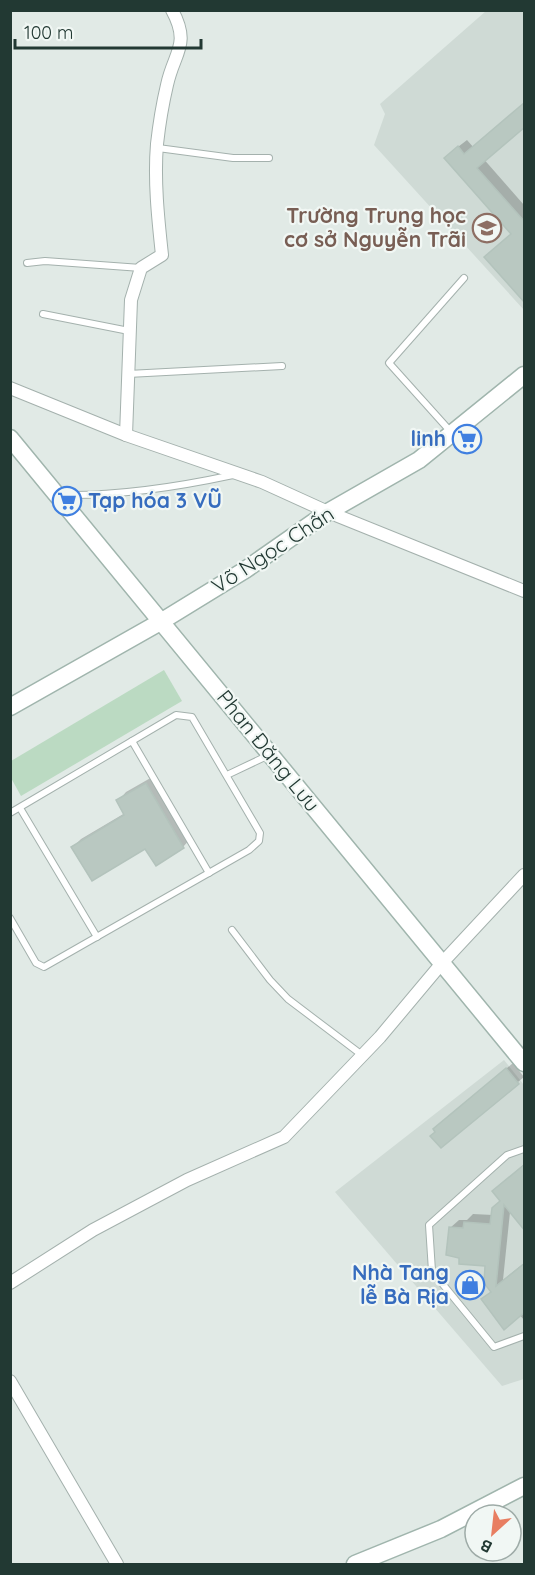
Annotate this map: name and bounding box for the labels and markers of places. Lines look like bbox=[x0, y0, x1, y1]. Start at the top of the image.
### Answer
place label: Trường Trung học cơ sở Nguyễn Trãi bbox=[284, 202, 466, 252]
school or university icon: Trường Trung học cơ sở Nguyễn Trãi bbox=[471, 212, 503, 244]
supermarket icon: linh bbox=[451, 423, 483, 455]
place label: linh bbox=[411, 425, 446, 451]
supermarket icon: Tạp hóa 3 VŨ bbox=[51, 485, 83, 517]
place label: Tạp hóa 3 VŨ bbox=[88, 487, 222, 513]
place label: Nhà Tang lễ Bà Rịa bbox=[352, 1259, 449, 1309]
shop icon: Nhà Tang lễ Bà Rịa bbox=[454, 1269, 486, 1301]

